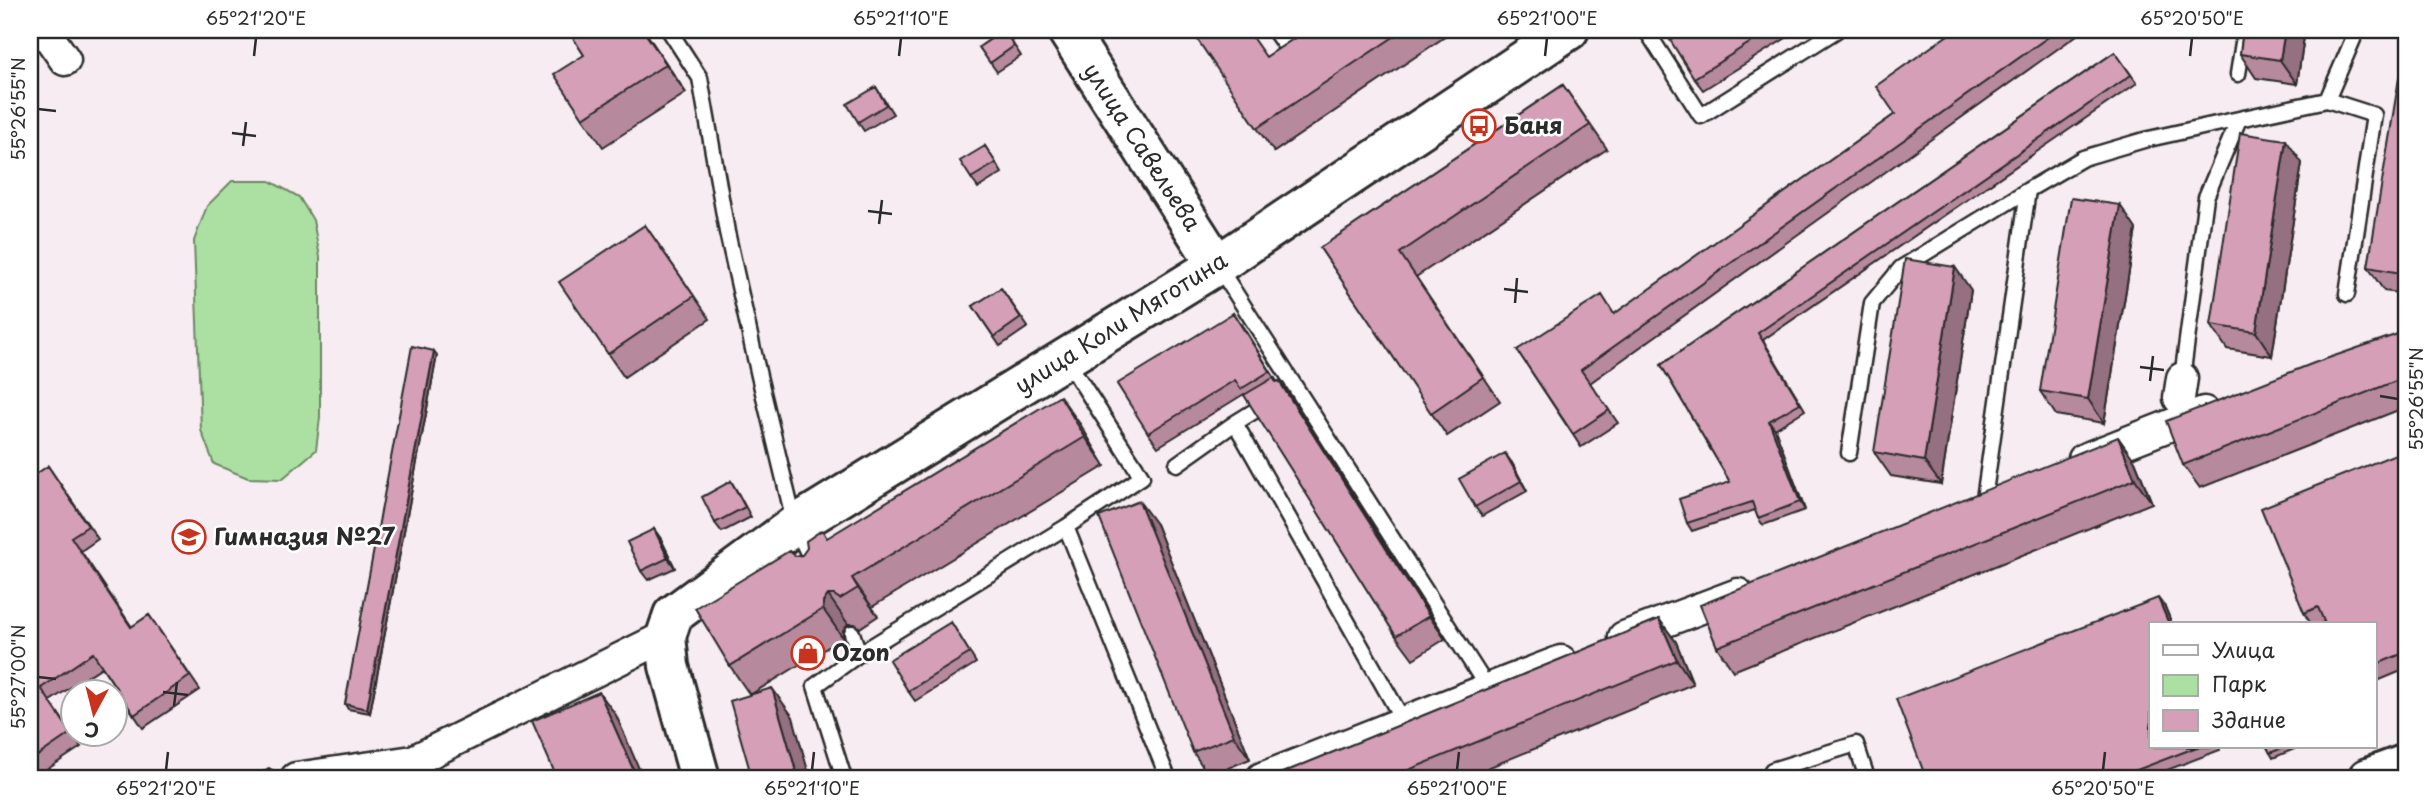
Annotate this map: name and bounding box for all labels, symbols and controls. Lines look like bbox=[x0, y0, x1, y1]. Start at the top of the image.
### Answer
text: 65°21'20"E bbox=[206, 4, 306, 31]
text: 65°21'10"E bbox=[853, 4, 949, 31]
text: 65°21'00"E bbox=[1496, 4, 1598, 31]
text: 65°20'50"E bbox=[2140, 4, 2244, 31]
street label: улица Савельева bbox=[1076, 55, 1211, 238]
text: 55°26'55"N bbox=[4, 57, 31, 161]
bus stop icon: Баня bbox=[1460, 107, 1498, 145]
place label: Баня bbox=[1504, 107, 1563, 142]
street label: улица Коли Мяготина bbox=[1007, 242, 1234, 402]
text: 55°26'55"N bbox=[2402, 347, 2429, 451]
school or university icon: Гимназия №27 bbox=[170, 518, 208, 556]
place label: Гимназия №27 bbox=[214, 518, 396, 553]
legend bbox=[2149, 622, 2376, 748]
text: 55°27'00"N bbox=[4, 624, 31, 730]
text: Улица bbox=[2212, 633, 2275, 665]
shop icon: Ozon bbox=[789, 634, 827, 672]
place label: Ozon bbox=[832, 634, 890, 669]
text: Парк bbox=[2212, 667, 2267, 699]
north arrow bbox=[60, 678, 130, 748]
text: Здание bbox=[2212, 703, 2286, 735]
text: С bbox=[83, 716, 101, 746]
text: 65°21'20"E bbox=[116, 774, 216, 801]
text: 65°21'10"E bbox=[764, 774, 860, 801]
text: 65°21'00"E bbox=[1406, 774, 1508, 801]
text: 65°20'50"E bbox=[2051, 774, 2155, 801]

